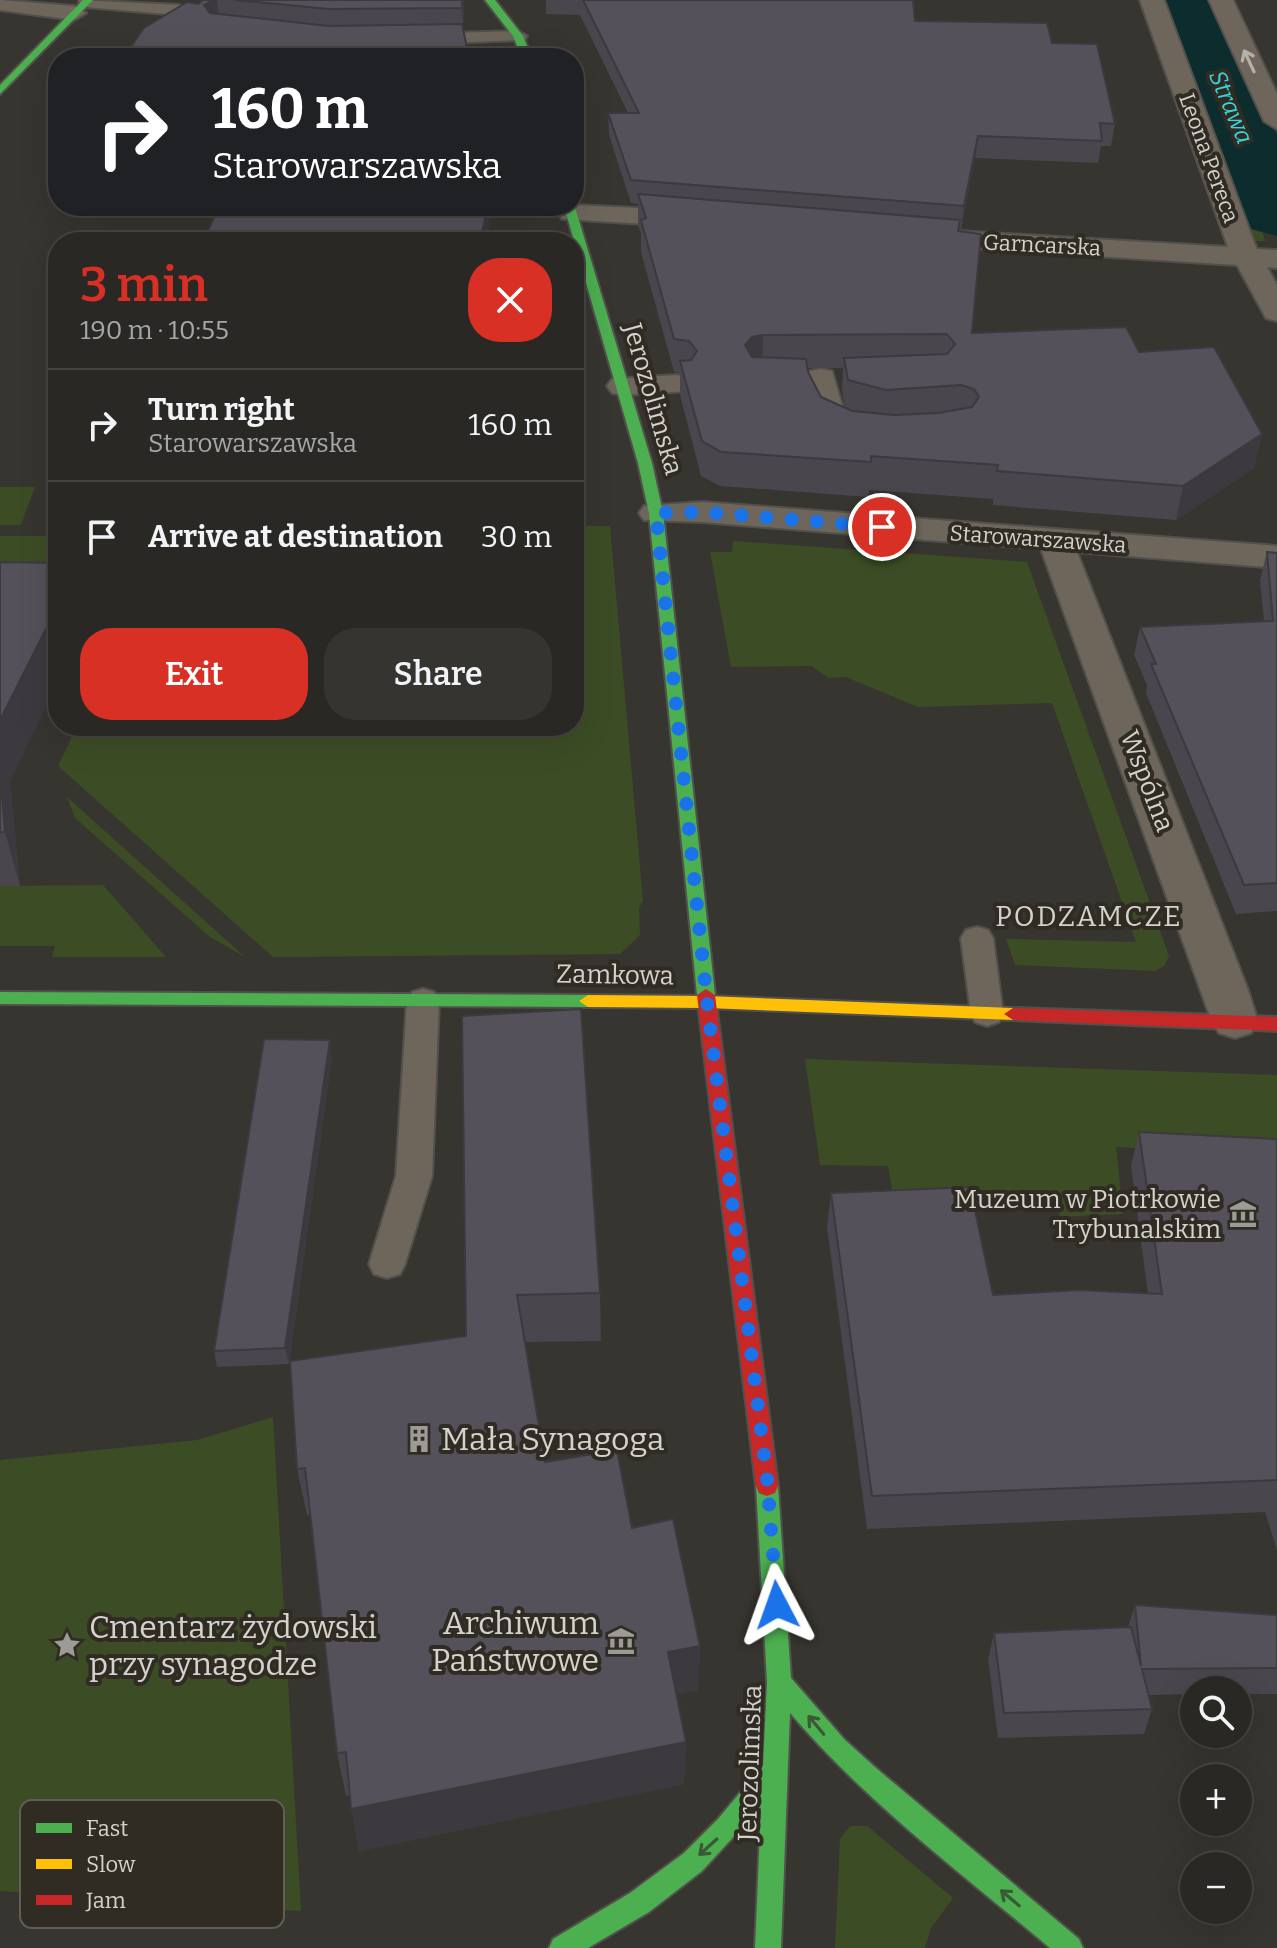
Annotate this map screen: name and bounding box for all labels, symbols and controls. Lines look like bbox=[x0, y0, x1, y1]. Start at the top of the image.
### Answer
one-way arrow bbox=[1241, 49, 1256, 73]
water label: Strawa bbox=[1203, 66, 1259, 148]
text: 160 m bbox=[212, 76, 368, 143]
icon: right bbox=[80, 80, 184, 184]
street label: Leona Pereca bbox=[1173, 90, 1245, 226]
text: Starowarszawska bbox=[212, 144, 501, 188]
street label: Garncarska bbox=[982, 228, 1102, 262]
text: 3 min bbox=[80, 256, 208, 314]
button: close bbox=[468, 258, 552, 342]
text: 190 m · 10:55 bbox=[80, 315, 229, 346]
street label: Jerozolimska bbox=[616, 319, 689, 478]
text: Turn right bbox=[148, 392, 295, 428]
icon: right bbox=[80, 403, 124, 447]
text: 160 m bbox=[468, 407, 552, 443]
text: Starowarszawska bbox=[148, 428, 357, 459]
pin bbox=[848, 493, 916, 561]
icon: arrive bbox=[860, 505, 904, 549]
icon: arrive bbox=[80, 515, 124, 559]
text: Arrive at destination bbox=[148, 519, 443, 555]
text: 30 m bbox=[481, 519, 552, 555]
street label: Starowarszawska bbox=[949, 519, 1127, 559]
button: Exit bbox=[80, 628, 308, 720]
button: Share bbox=[324, 628, 552, 720]
street label: Wspólna bbox=[1114, 726, 1180, 836]
district label: PODZAMCZE bbox=[995, 900, 1183, 933]
street label: Zamkowa bbox=[556, 958, 674, 992]
place label: Muzeum w Piotrkowie Trybunalskim bbox=[954, 1184, 1221, 1245]
museum icon: Muzeum w Piotrkowie Trybunalskim bbox=[1228, 1199, 1258, 1229]
place label: Mała Synagoga bbox=[441, 1420, 665, 1458]
building icon: Mała Synagoga bbox=[404, 1424, 434, 1454]
position arrow bbox=[735, 1563, 819, 1647]
place label: Archiwum Państwowe bbox=[431, 1604, 599, 1679]
place label: Cmentarz żydowski przy synagodze bbox=[89, 1608, 377, 1683]
museum icon: Archiwum Państwowe bbox=[606, 1626, 636, 1656]
place icon: Cmentarz żydowski przy synagodze bbox=[52, 1630, 82, 1660]
map controls bbox=[1180, 1676, 1252, 1924]
button: search bbox=[1180, 1676, 1252, 1748]
street label: Jerozolimska bbox=[732, 1684, 768, 1843]
one-way arrow bbox=[807, 1715, 825, 1735]
button: + bbox=[1180, 1764, 1252, 1836]
legend bbox=[20, 1800, 284, 1928]
text: Fast bbox=[86, 1815, 128, 1842]
one-way arrow bbox=[699, 1838, 719, 1856]
text: Slow bbox=[86, 1851, 136, 1878]
button: − bbox=[1180, 1852, 1252, 1924]
text: Jam bbox=[85, 1887, 126, 1914]
one-way arrow bbox=[1000, 1889, 1021, 1907]

